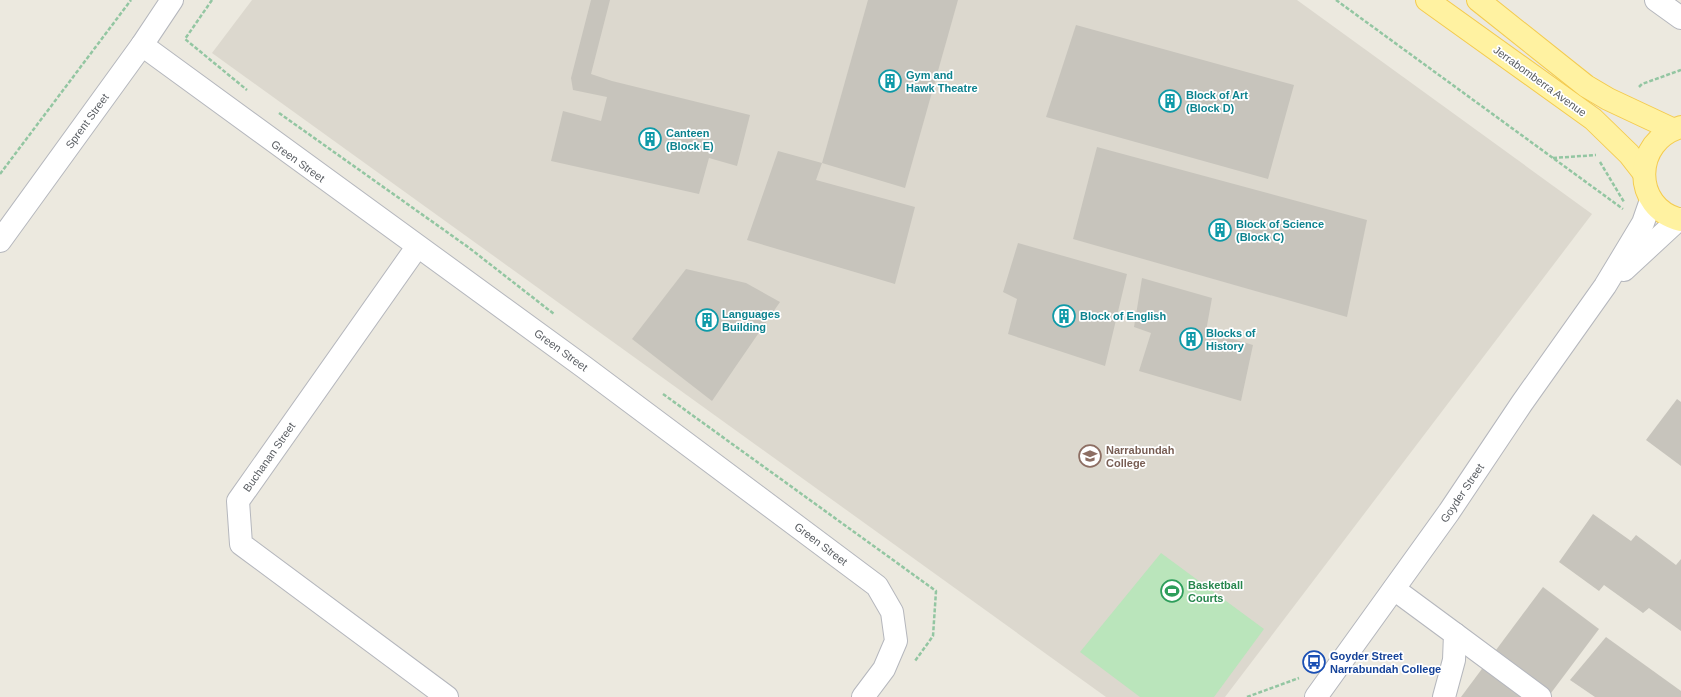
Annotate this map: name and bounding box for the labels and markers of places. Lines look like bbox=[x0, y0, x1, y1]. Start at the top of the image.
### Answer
building icon: Gym and Hawk Theatre bbox=[877, 68, 903, 94]
place label: Gym and Hawk Theatre bbox=[906, 69, 978, 94]
building icon: Block of Art (Block D) bbox=[1157, 88, 1183, 114]
place label: Block of Art (Block D) bbox=[1186, 89, 1248, 114]
building icon: Canteen (Block E) bbox=[637, 126, 663, 152]
place label: Canteen (Block E) bbox=[666, 127, 714, 152]
building icon: Block of Science (Block C) bbox=[1207, 217, 1233, 243]
place label: Block of Science (Block C) bbox=[1236, 218, 1324, 243]
building icon: Block of English bbox=[1051, 303, 1077, 329]
building icon: Languages Building bbox=[694, 307, 720, 333]
place label: Languages Building bbox=[722, 308, 780, 333]
place label: Block of English bbox=[1080, 310, 1166, 322]
building icon: Blocks of History bbox=[1178, 326, 1204, 352]
place label: Blocks of History bbox=[1206, 327, 1256, 352]
school or university icon: Narrabundah College bbox=[1077, 443, 1103, 469]
place label: Narrabundah College bbox=[1106, 444, 1175, 469]
sports icon: Basketball Courts bbox=[1159, 578, 1185, 604]
place label: Basketball Courts bbox=[1188, 579, 1243, 604]
bus stop icon: Goyder Street Narrabundah College bbox=[1301, 649, 1327, 675]
place label: Goyder Street Narrabundah College bbox=[1330, 650, 1441, 675]

